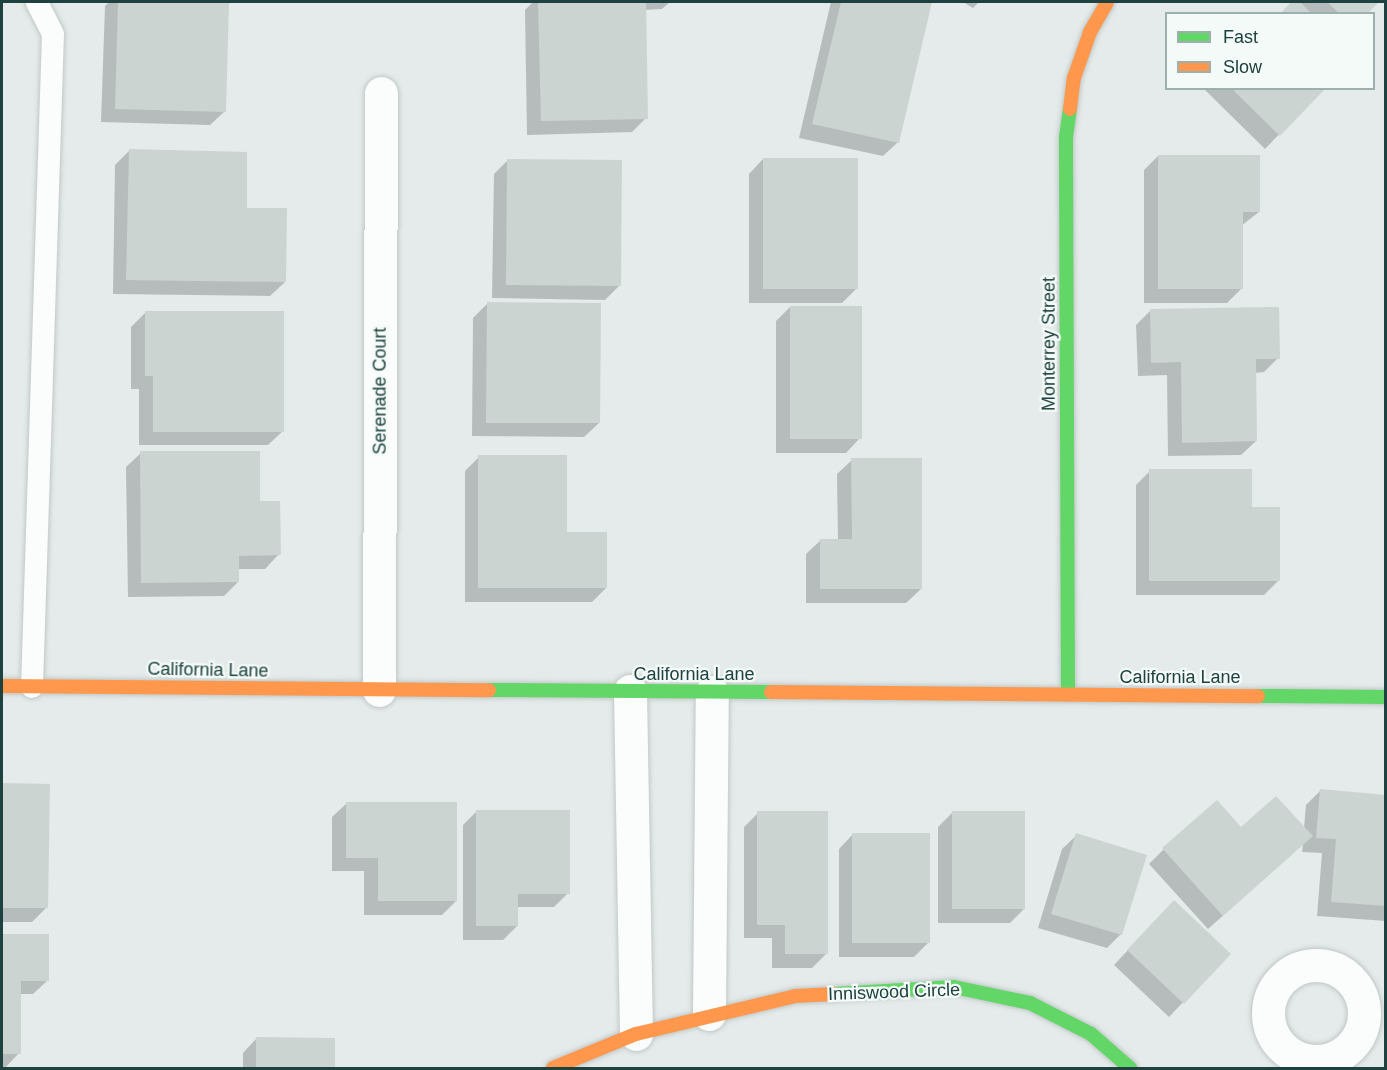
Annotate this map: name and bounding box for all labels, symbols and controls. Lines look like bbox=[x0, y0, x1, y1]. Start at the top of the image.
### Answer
legend bbox=[1165, 12, 1375, 90]
text: Fast bbox=[1223, 27, 1258, 47]
text: Slow bbox=[1223, 57, 1262, 77]
street label: Monterrey Street bbox=[1038, 277, 1060, 411]
street label: Serenade Court bbox=[369, 327, 391, 455]
street label: California Lane bbox=[147, 658, 269, 682]
street label: California Lane bbox=[633, 663, 755, 685]
street label: California Lane bbox=[1119, 666, 1241, 688]
street label: Inniswood Circle bbox=[828, 979, 960, 1005]

